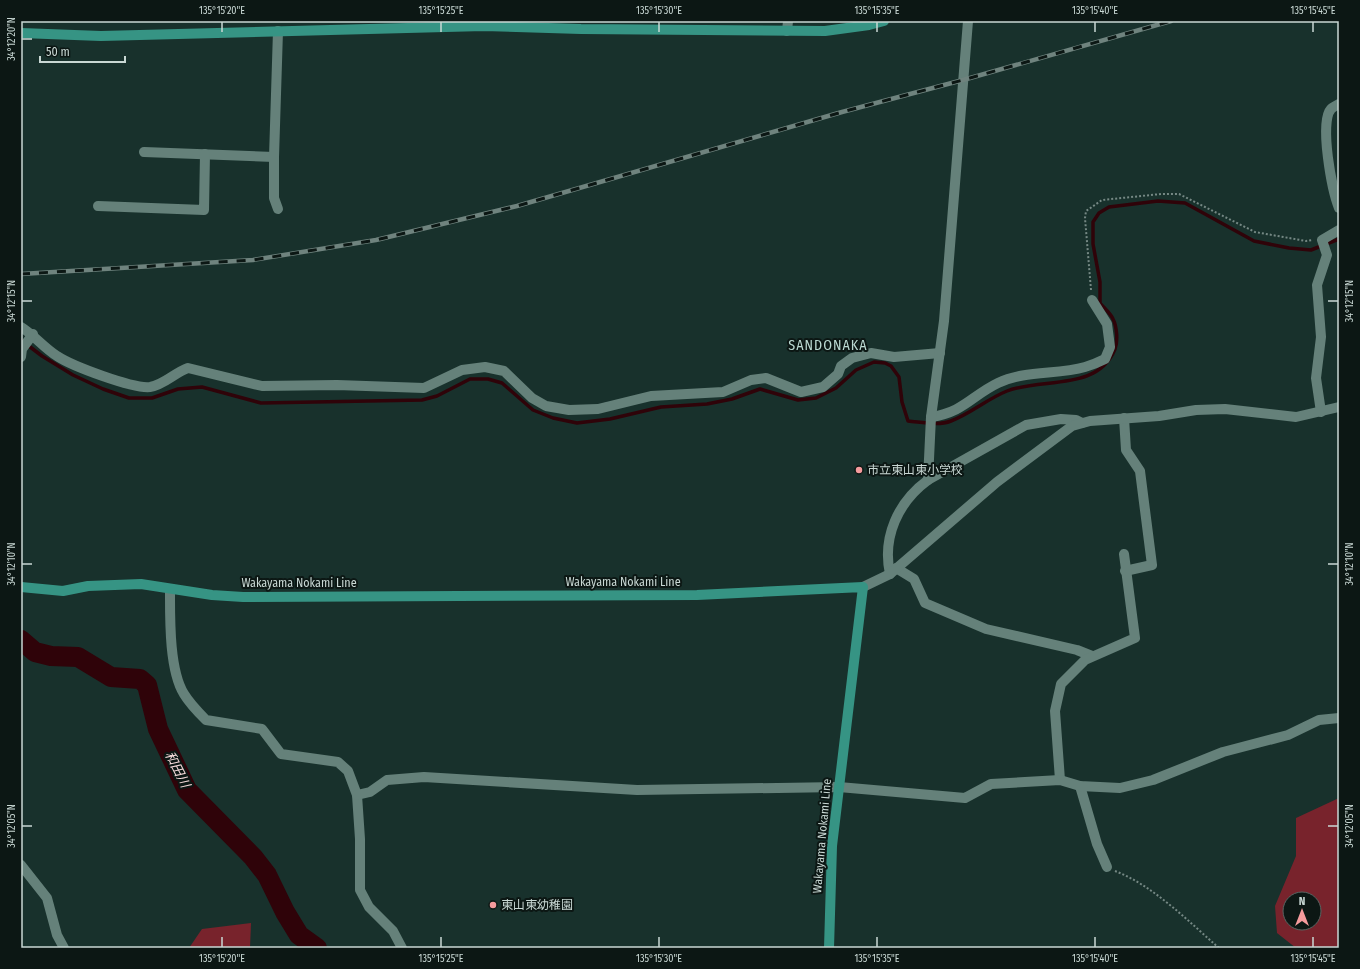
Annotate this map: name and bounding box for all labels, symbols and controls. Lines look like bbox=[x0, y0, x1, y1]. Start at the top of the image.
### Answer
text: 135°15'20"E bbox=[199, 5, 245, 17]
text: 135°15'25"E bbox=[419, 5, 464, 17]
text: 135°15'30"E bbox=[636, 5, 682, 17]
text: 135°15'35"E bbox=[854, 5, 900, 17]
text: 135°15'40"E bbox=[1072, 5, 1118, 17]
text: 135°15'45"E bbox=[1291, 5, 1336, 17]
text: 34°12'20"N bbox=[6, 17, 18, 61]
scale bar bbox=[40, 38, 125, 64]
text: 50 m bbox=[46, 45, 70, 59]
text: 34°12'15"N bbox=[6, 280, 18, 322]
text: 34°12'15"N bbox=[1344, 280, 1356, 322]
district label: SANDONAKA bbox=[788, 337, 868, 354]
place label: 市立東山東小学校 bbox=[867, 463, 963, 477]
marker: 市立東山東小学校 bbox=[854, 465, 864, 475]
text: 34°12'10"N bbox=[6, 542, 18, 586]
text: 34°12'10"N bbox=[1344, 542, 1356, 586]
street label: Wakayama Nokami Line bbox=[565, 575, 681, 589]
street label: Wakayama Nokami Line bbox=[241, 576, 357, 590]
water label: 和田川 bbox=[162, 748, 194, 792]
street label: Wakayama Nokami Line bbox=[810, 778, 834, 894]
text: 34°12'05"N bbox=[6, 804, 18, 848]
text: 34°12'05"N bbox=[1344, 804, 1356, 848]
north arrow bbox=[1282, 891, 1322, 931]
text: N bbox=[1299, 895, 1305, 908]
place label: 東山東幼稚園 bbox=[501, 898, 573, 912]
marker: 東山東幼稚園 bbox=[488, 900, 498, 910]
text: 135°15'20"E bbox=[199, 953, 245, 965]
text: 135°15'25"E bbox=[419, 953, 464, 965]
text: 135°15'30"E bbox=[636, 953, 682, 965]
text: 135°15'35"E bbox=[854, 953, 900, 965]
text: 135°15'40"E bbox=[1072, 953, 1118, 965]
text: 135°15'45"E bbox=[1291, 953, 1336, 965]

